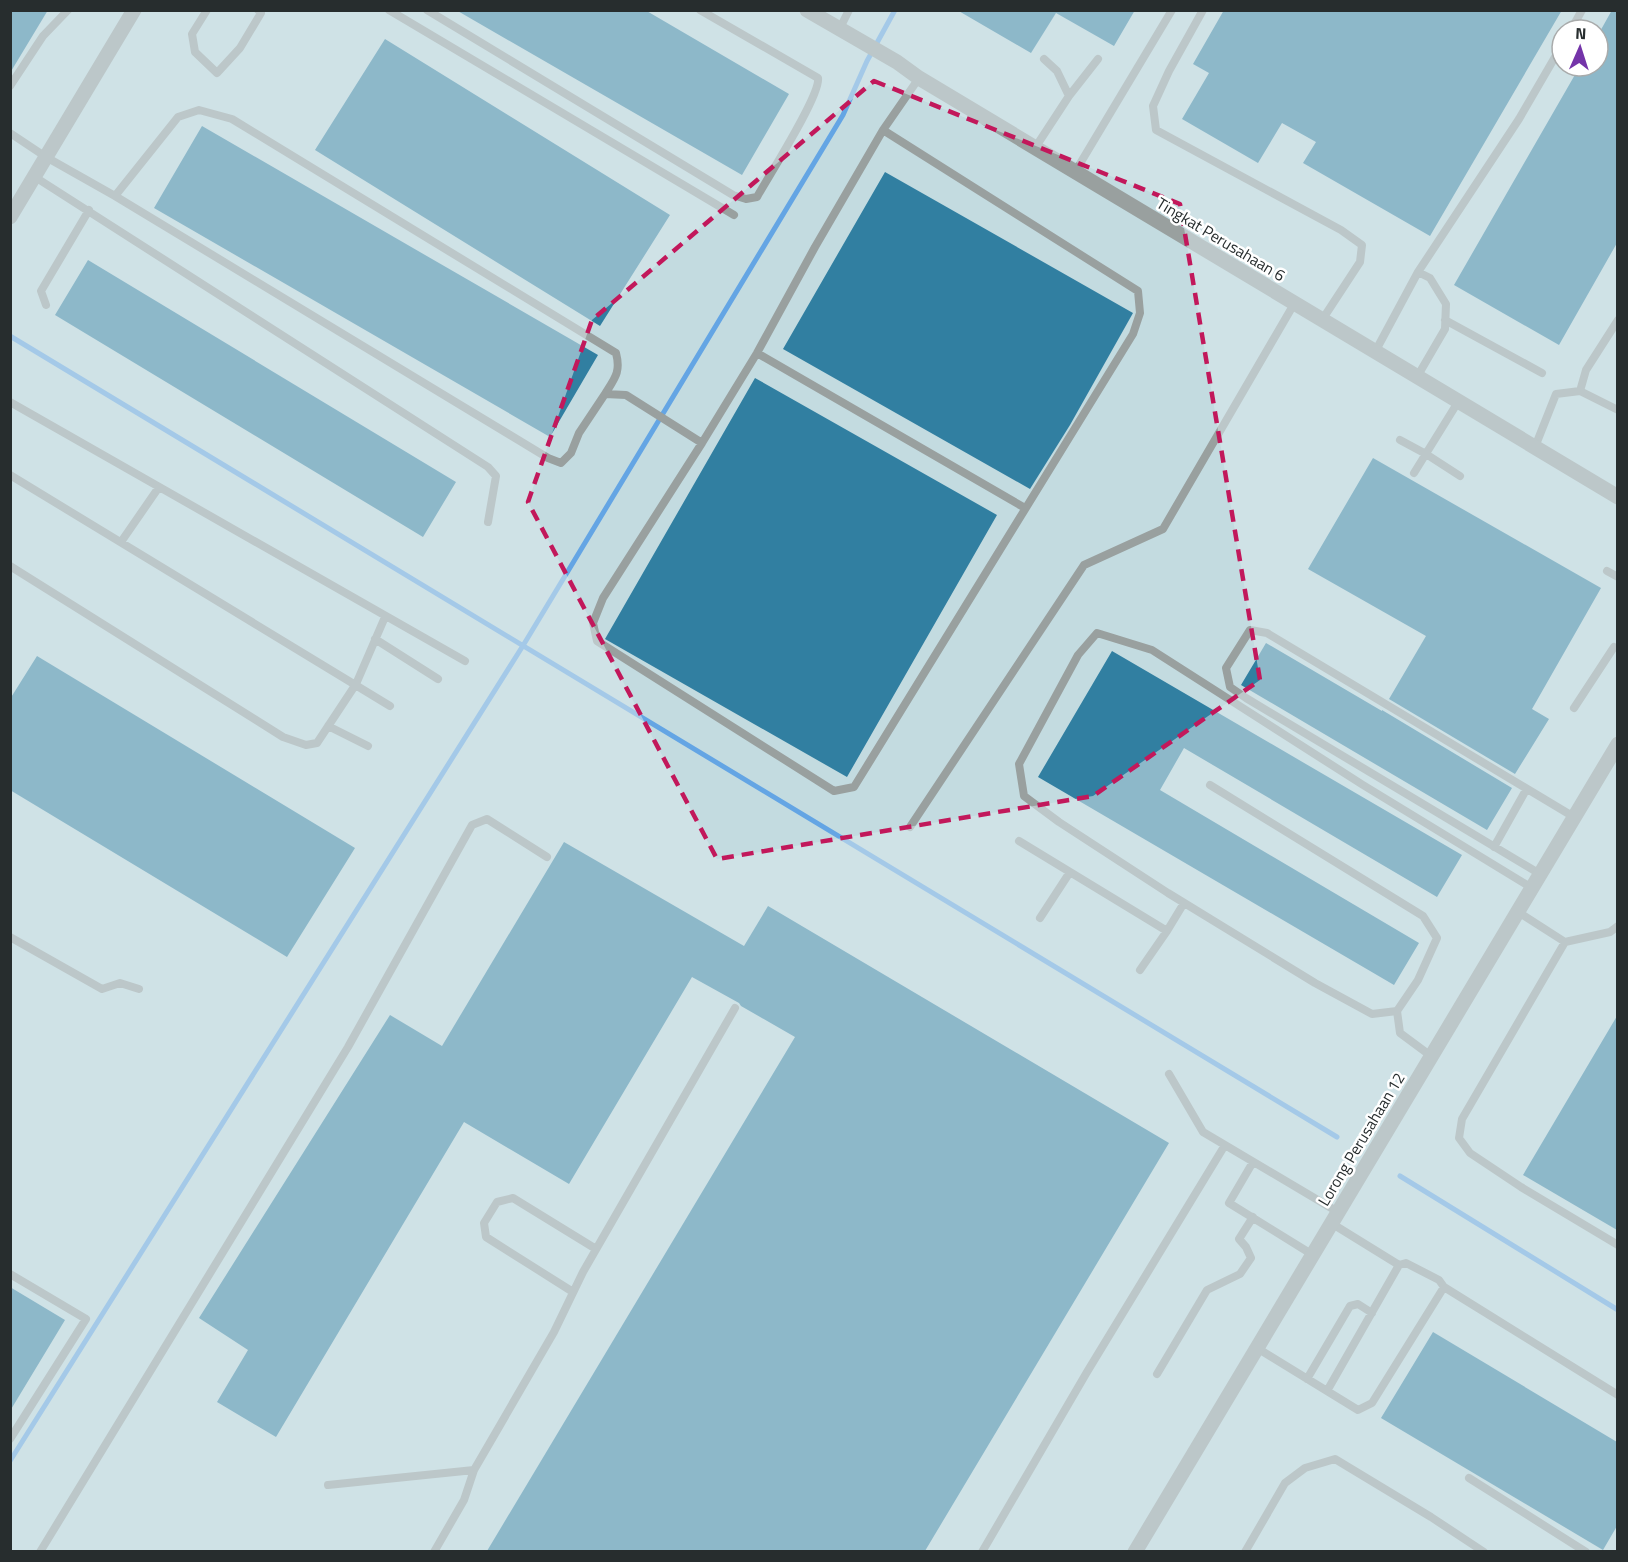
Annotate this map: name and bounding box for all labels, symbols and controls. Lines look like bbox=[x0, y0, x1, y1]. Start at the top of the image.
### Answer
north arrow bbox=[1550, 18, 1610, 78]
text: N bbox=[1575, 21, 1587, 45]
street label: Tingkat Perusahaan 6 bbox=[1152, 191, 1290, 287]
street label: Lorong Perusahaan 12 bbox=[1312, 1068, 1410, 1210]

